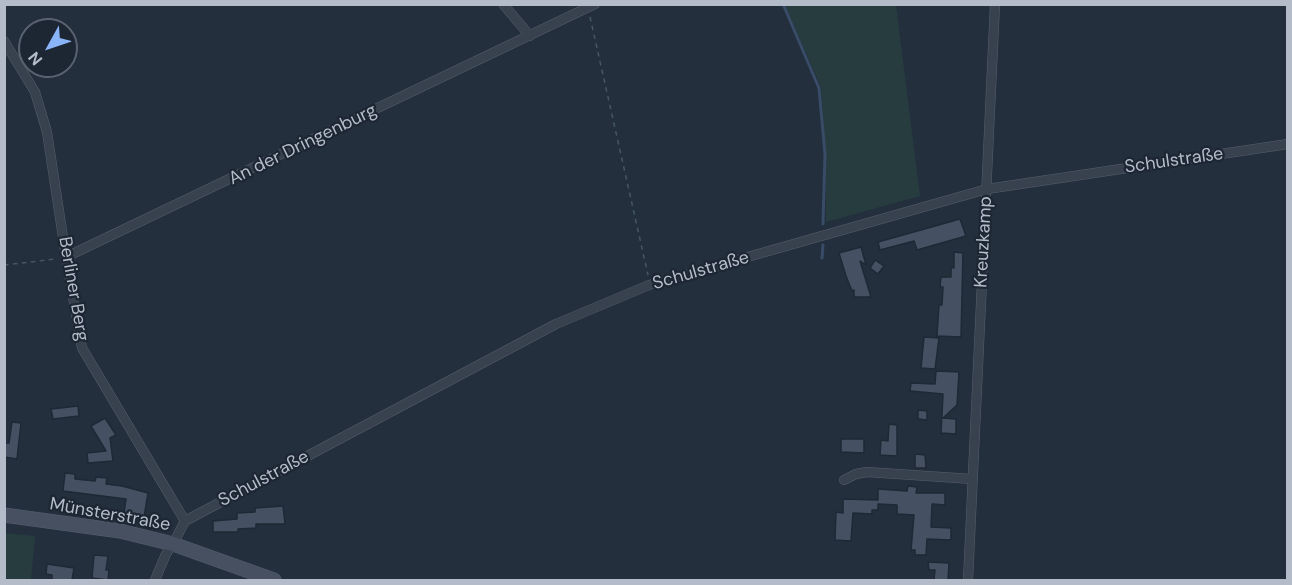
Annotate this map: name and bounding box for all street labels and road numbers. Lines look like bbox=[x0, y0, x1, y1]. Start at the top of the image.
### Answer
street label: An der Dringenburg bbox=[225, 100, 381, 190]
street label: Schulstraße bbox=[1123, 143, 1225, 179]
street label: Kreuzkamp bbox=[971, 196, 997, 288]
street label: Berliner Berg bbox=[53, 235, 93, 343]
street label: Schulstraße bbox=[650, 247, 752, 295]
street label: Schulstraße bbox=[215, 446, 313, 512]
street label: Münsterstraße bbox=[48, 494, 172, 536]

